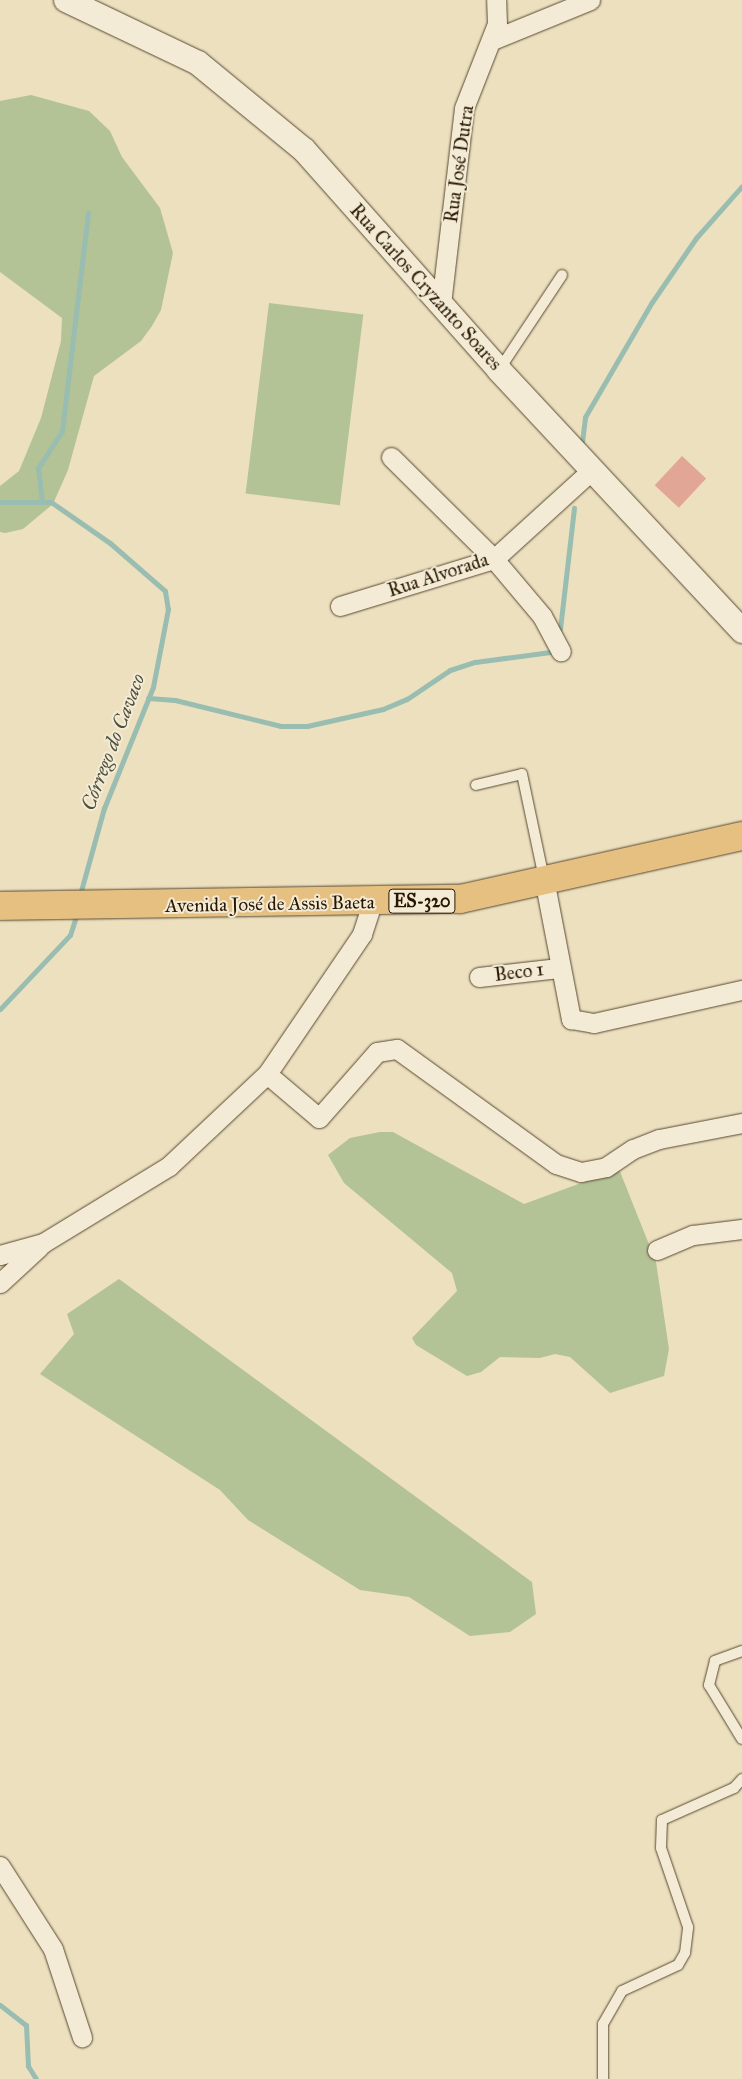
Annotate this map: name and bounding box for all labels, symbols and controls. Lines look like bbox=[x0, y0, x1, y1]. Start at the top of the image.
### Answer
street label: Rua José Dutra bbox=[439, 104, 479, 224]
street label: Rua Carlos Cryzanto Soares bbox=[345, 199, 507, 375]
street label: Rua Alvorada bbox=[385, 548, 491, 602]
water label: Córrego do Cavaco bbox=[76, 670, 150, 814]
road number: ES-320 bbox=[388, 886, 456, 916]
street label: Avenida José de Assis Baeta bbox=[165, 891, 375, 917]
street label: Beco 1 bbox=[493, 958, 545, 986]

